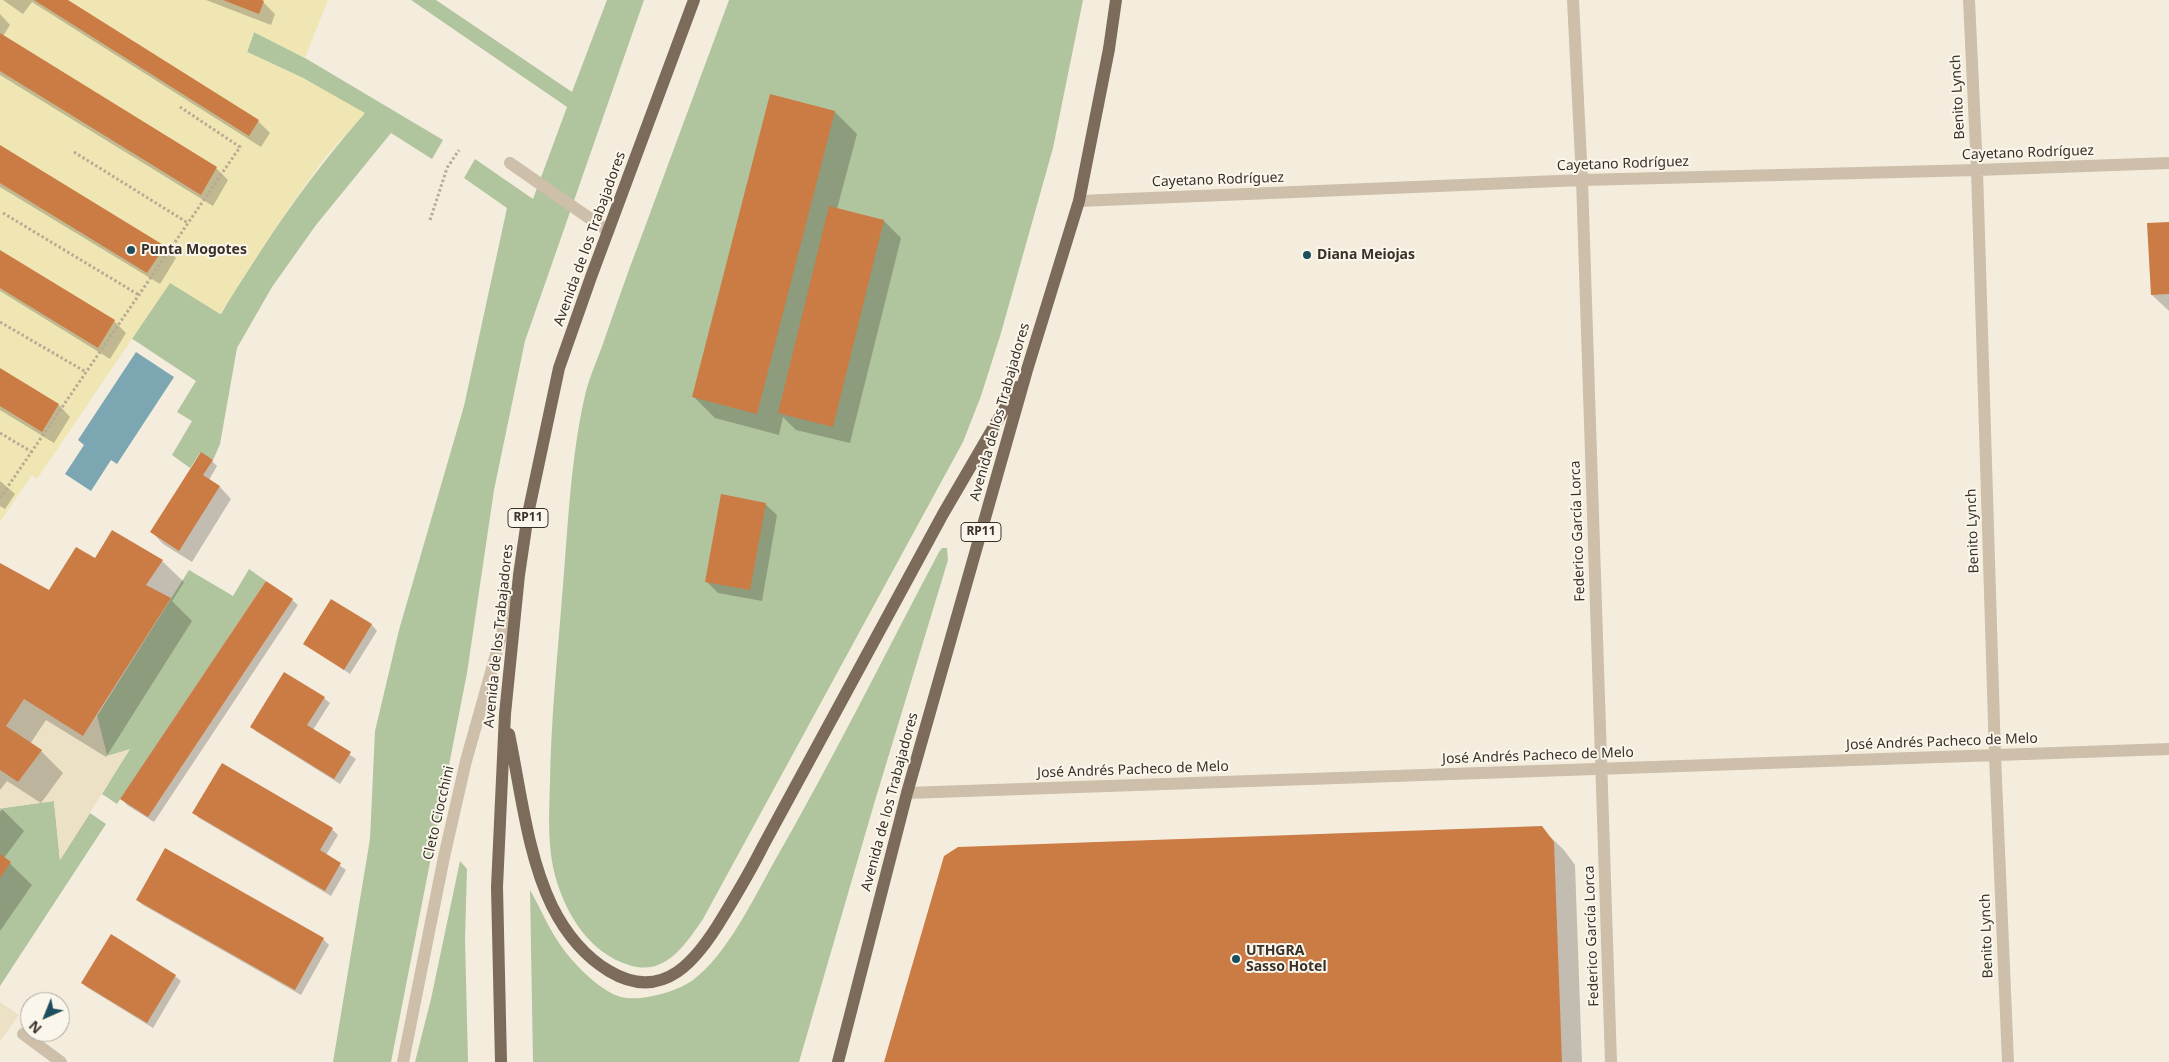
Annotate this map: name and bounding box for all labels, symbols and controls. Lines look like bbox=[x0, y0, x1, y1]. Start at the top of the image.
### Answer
street label: Benito Lynch bbox=[1947, 54, 1969, 140]
street label: Cayetano Rodríguez bbox=[1962, 142, 2094, 164]
street label: Avenida de los Trabajadores bbox=[551, 149, 629, 329]
street label: Cayetano Rodríguez bbox=[1557, 153, 1689, 175]
street label: Cayetano Rodríguez bbox=[1152, 169, 1284, 191]
place label: Punta Mogotes bbox=[141, 242, 247, 258]
marker: Punta Mogotes bbox=[125, 244, 137, 256]
place label: Diana Meiojas bbox=[1317, 247, 1415, 263]
marker: Diana Meiojas bbox=[1301, 249, 1313, 261]
street label: Avenida de los Trabajadores bbox=[967, 321, 1033, 503]
street label: Federico García Lorca bbox=[1567, 460, 1589, 602]
street label: Benito Lynch bbox=[1963, 488, 1983, 574]
road number: RP11 bbox=[508, 508, 548, 528]
road number: RP11 bbox=[961, 522, 1001, 542]
street label: Avenida de los Trabajadores bbox=[481, 543, 517, 729]
street label: Avenida de los Trabajadores bbox=[858, 711, 922, 893]
street label: José Andrés Pacheco de Melo bbox=[1846, 730, 2038, 754]
street label: José Andrés Pacheco de Melo bbox=[1442, 744, 1634, 768]
street label: José Andrés Pacheco de Melo bbox=[1037, 758, 1229, 782]
street label: Cleto Ciocchini bbox=[420, 764, 458, 862]
street label: Federico García Lorca bbox=[1581, 865, 1603, 1007]
street label: Benito Lynch bbox=[1977, 893, 1997, 979]
place label: UTHGRA Sasso Hotel bbox=[1246, 943, 1327, 976]
marker: UTHGRA Sasso Hotel bbox=[1230, 953, 1242, 965]
north arrow bbox=[20, 992, 70, 1042]
text: N bbox=[24, 1017, 46, 1038]

